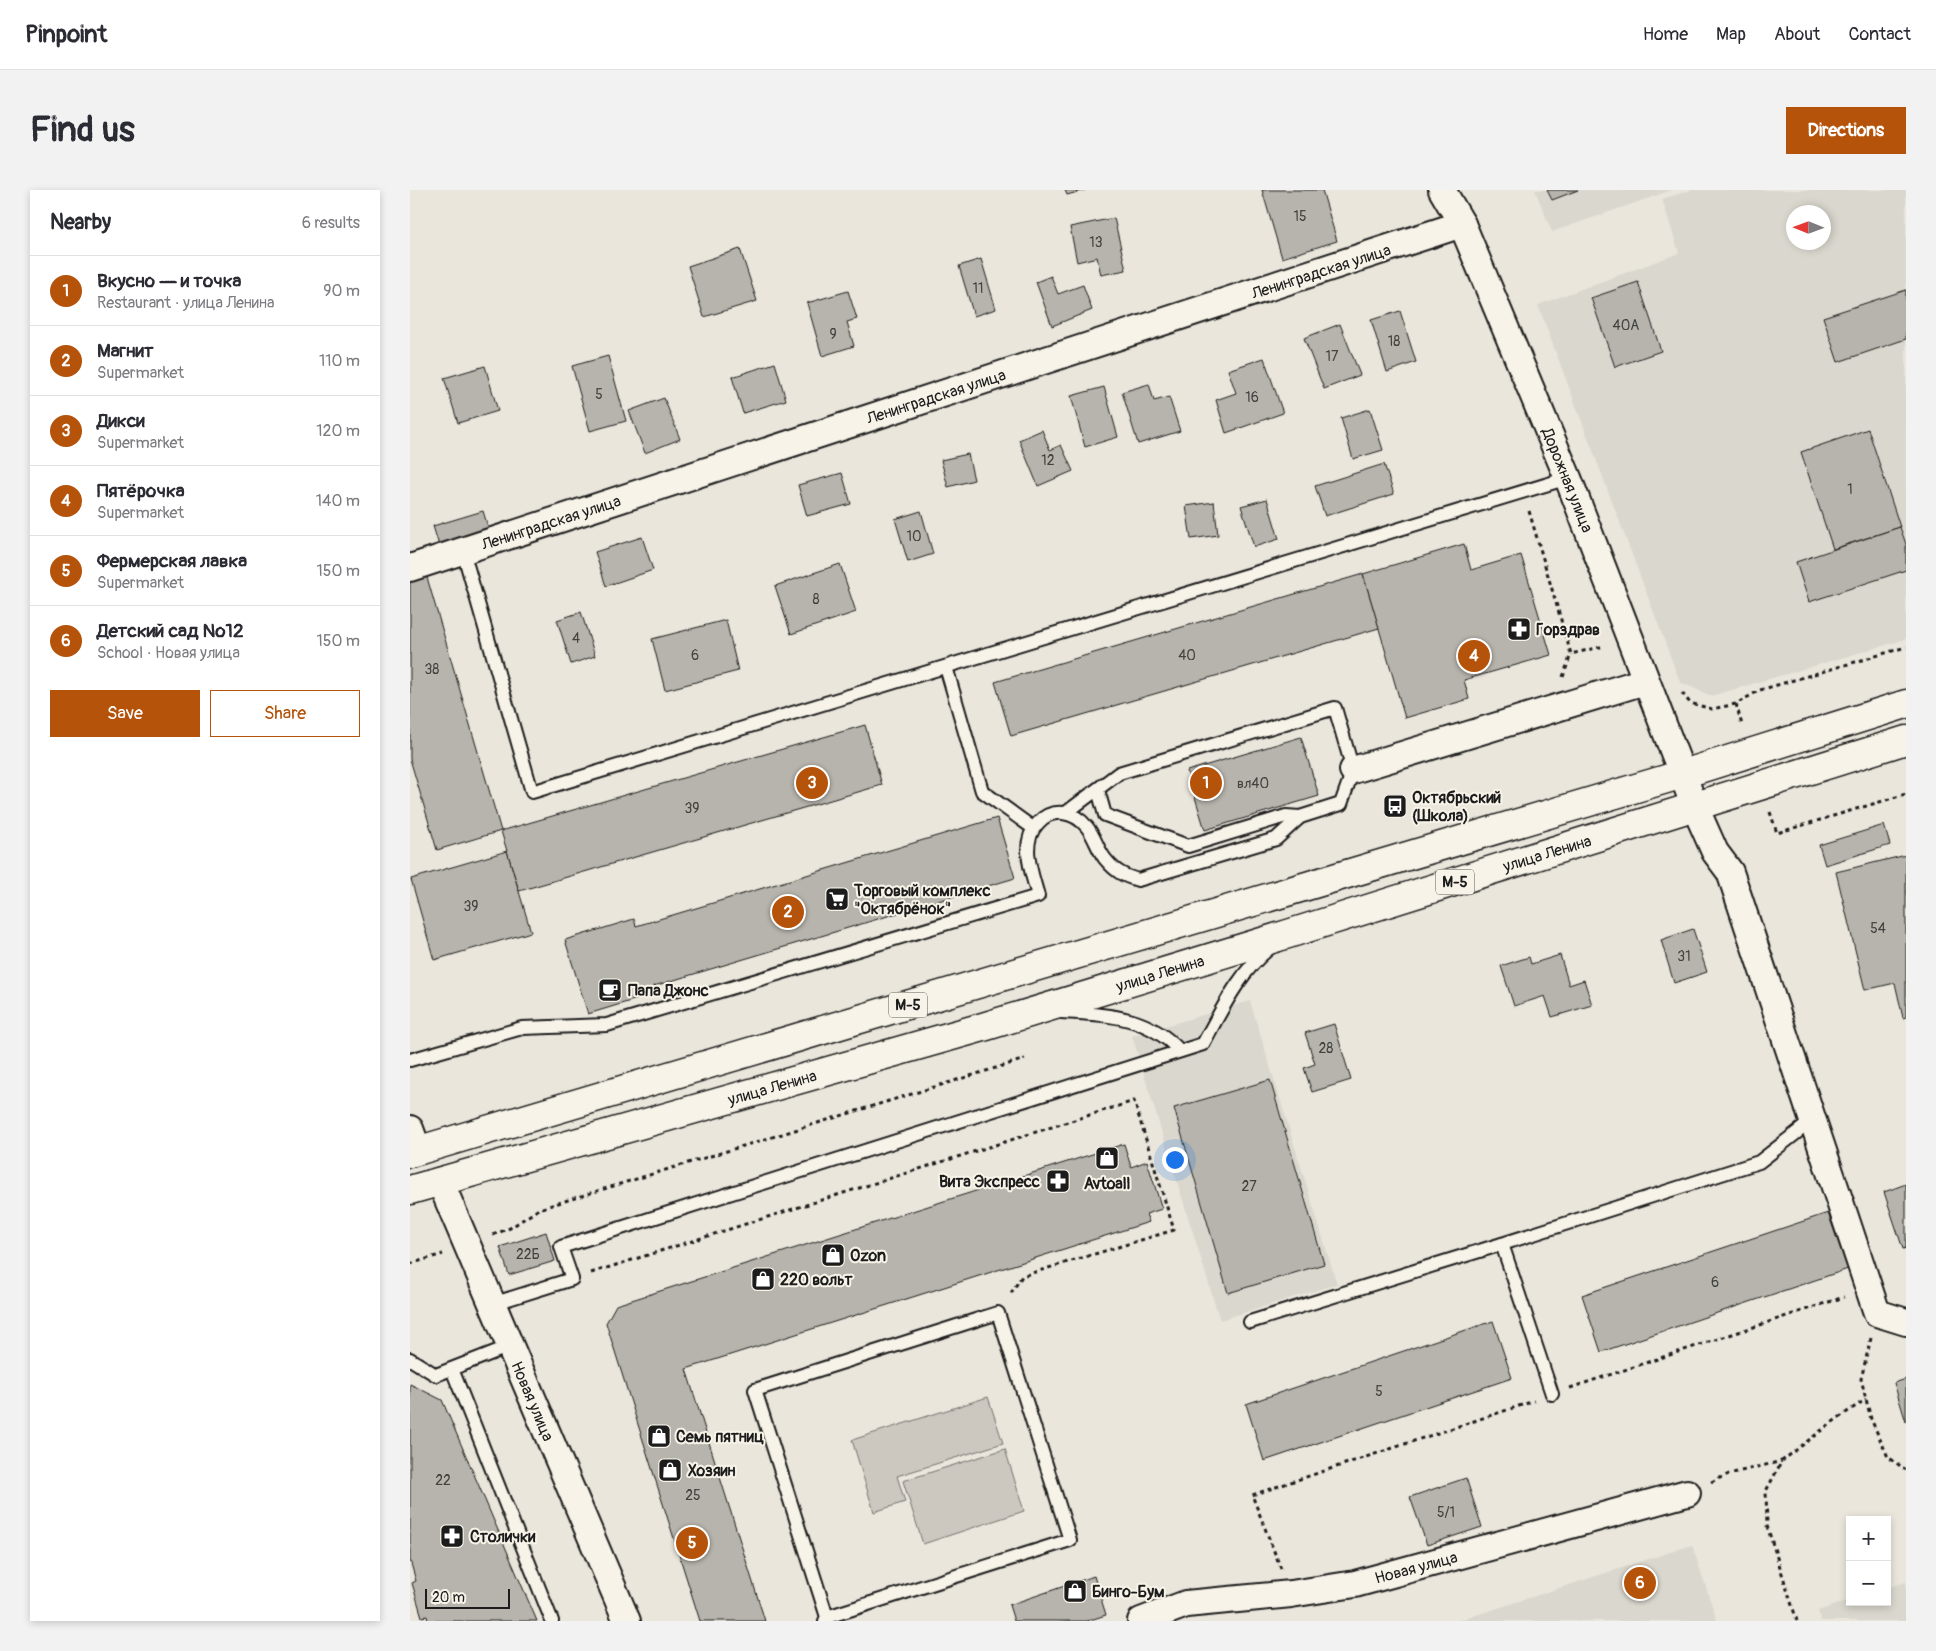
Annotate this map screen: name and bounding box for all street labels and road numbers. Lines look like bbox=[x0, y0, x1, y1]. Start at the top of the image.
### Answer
street label: Ленинградская улица bbox=[1248, 240, 1393, 304]
street label: Ленинградская улица bbox=[863, 365, 1008, 429]
street label: Дорожная улица bbox=[1537, 424, 1597, 536]
street label: Ленинградская улица bbox=[478, 491, 623, 555]
street label: улица Ленина bbox=[1500, 831, 1594, 877]
road number: М-5 bbox=[1436, 870, 1474, 894]
street label: улица Ленина bbox=[1113, 951, 1207, 997]
road number: М-5 bbox=[889, 992, 927, 1018]
street label: улица Ленина bbox=[725, 1066, 819, 1110]
street label: Новая улица bbox=[506, 1358, 558, 1444]
street label: Новая улица bbox=[1373, 1547, 1460, 1589]

